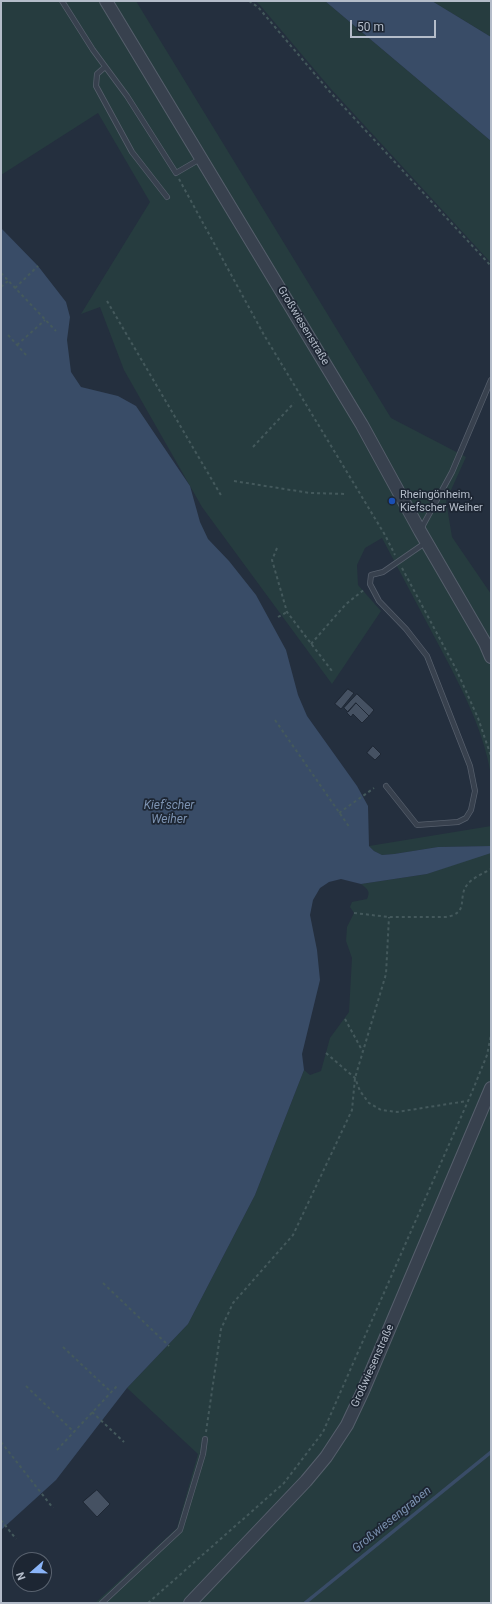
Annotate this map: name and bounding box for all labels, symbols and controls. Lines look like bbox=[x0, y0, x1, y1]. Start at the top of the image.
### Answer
scale bar bbox=[352, 12, 438, 38]
text: 50 m bbox=[357, 20, 384, 34]
street label: Großwiesenstraße bbox=[274, 284, 332, 368]
place label: Rheingönheim, Kiefscher Weiher bbox=[400, 488, 483, 514]
marker: Rheingönheim, Kiefscher Weiher bbox=[387, 496, 397, 506]
water label: Kief'scher Weiher bbox=[144, 799, 194, 827]
street label: Großwiesenstraße bbox=[349, 1322, 397, 1410]
water label: Großwiesengraben bbox=[350, 1484, 434, 1556]
north arrow bbox=[12, 1552, 52, 1592]
text: N bbox=[14, 1570, 29, 1582]

